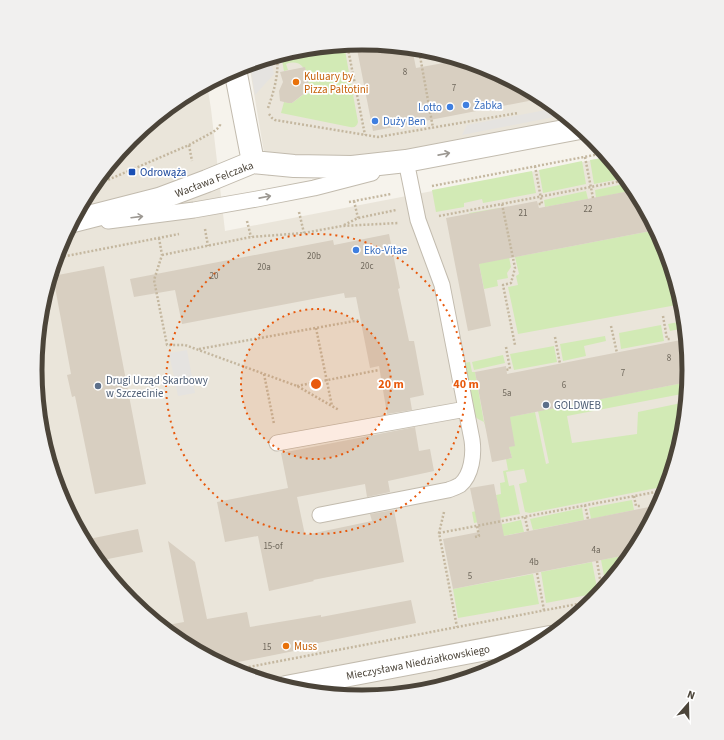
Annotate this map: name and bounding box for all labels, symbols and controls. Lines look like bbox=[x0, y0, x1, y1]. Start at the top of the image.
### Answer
house number: 8 bbox=[403, 66, 408, 79]
place label: Kuluary by Pizza Paltotini bbox=[304, 69, 368, 97]
marker: Kuluary by Pizza Paltotini bbox=[291, 77, 301, 87]
house number: 7 bbox=[452, 82, 457, 95]
place label: Żabka bbox=[474, 98, 502, 113]
place label: Lotto bbox=[418, 100, 442, 115]
marker: Żabka bbox=[461, 100, 471, 110]
marker: Lotto bbox=[445, 102, 455, 112]
place label: Duży Ben bbox=[383, 114, 426, 129]
marker: Duży Ben bbox=[370, 116, 380, 126]
one-way arrow bbox=[437, 149, 450, 157]
street label: Wacława Felczaka bbox=[173, 158, 256, 201]
place label: Odrowąża bbox=[140, 165, 186, 180]
marker: Odrowąża bbox=[127, 167, 137, 177]
one-way arrow bbox=[258, 193, 271, 201]
house number: 22 bbox=[584, 203, 593, 216]
house number: 21 bbox=[519, 207, 527, 220]
one-way arrow bbox=[130, 213, 143, 221]
place label: Eko-Vitae bbox=[364, 243, 408, 258]
marker: Eko-Vitae bbox=[351, 245, 361, 255]
house number: 20b bbox=[307, 250, 321, 263]
house number: 20c bbox=[360, 260, 374, 273]
house number: 20a bbox=[257, 261, 271, 274]
house number: 20 bbox=[210, 270, 219, 283]
house number: 8 bbox=[667, 352, 672, 365]
house number: 7 bbox=[621, 367, 626, 380]
place label: Drugi Urząd Skarbowy w Szczecinie bbox=[106, 373, 208, 401]
text: 20 m bbox=[378, 376, 404, 393]
text: 40 m bbox=[453, 376, 479, 393]
centre of rings bbox=[309, 377, 323, 391]
house number: 6 bbox=[562, 379, 567, 392]
marker: Drugi Urząd Skarbowy w Szczecinie bbox=[93, 381, 103, 391]
house number: 5a bbox=[502, 387, 512, 400]
place label: GOLDWEB bbox=[554, 398, 602, 413]
marker: GOLDWEB bbox=[541, 400, 551, 410]
house number: 15-of bbox=[263, 540, 283, 553]
house number: 4a bbox=[591, 544, 601, 557]
house number: 4b bbox=[529, 556, 539, 569]
house number: 5 bbox=[468, 570, 473, 583]
place label: Muss bbox=[294, 639, 318, 654]
house number: 15 bbox=[263, 641, 272, 654]
marker: Muss bbox=[281, 641, 291, 651]
street label: Mieczysława Niedziałkowskiego bbox=[345, 641, 491, 684]
north arrow bbox=[668, 684, 708, 724]
text: N bbox=[685, 687, 697, 703]

